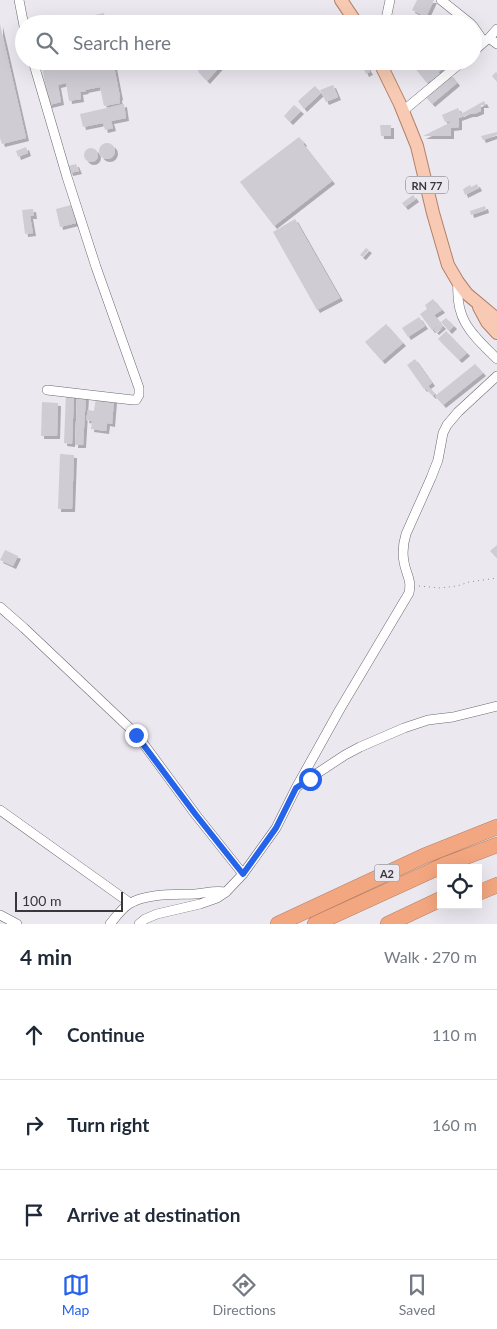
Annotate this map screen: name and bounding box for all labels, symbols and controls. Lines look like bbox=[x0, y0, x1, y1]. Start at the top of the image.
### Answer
search box bbox=[15, 15, 482, 70]
icon: search bbox=[33, 29, 61, 57]
text: Search here bbox=[73, 31, 171, 54]
road number: RN 77 bbox=[406, 176, 448, 194]
route end bbox=[125, 724, 148, 747]
route start bbox=[299, 768, 322, 791]
road number: A2 bbox=[374, 864, 400, 881]
map controls bbox=[437, 864, 482, 909]
button: locate bbox=[437, 864, 482, 909]
scale bar bbox=[15, 889, 122, 912]
text: 100 m bbox=[22, 892, 61, 909]
text: 4 min bbox=[20, 944, 72, 969]
text: Walk · 270 m bbox=[384, 947, 477, 966]
icon: ahead bbox=[20, 1021, 48, 1049]
text: Continue bbox=[67, 1023, 145, 1046]
text: 110 m bbox=[432, 1025, 477, 1044]
icon: right bbox=[20, 1111, 48, 1139]
text: Turn right bbox=[67, 1113, 149, 1136]
text: 160 m bbox=[432, 1115, 477, 1134]
icon: arrive bbox=[20, 1201, 48, 1229]
text: Arrive at destination bbox=[67, 1203, 240, 1226]
tab: Map bbox=[62, 1271, 90, 1318]
tab: Directions bbox=[213, 1271, 276, 1318]
tab: Saved bbox=[399, 1271, 435, 1318]

